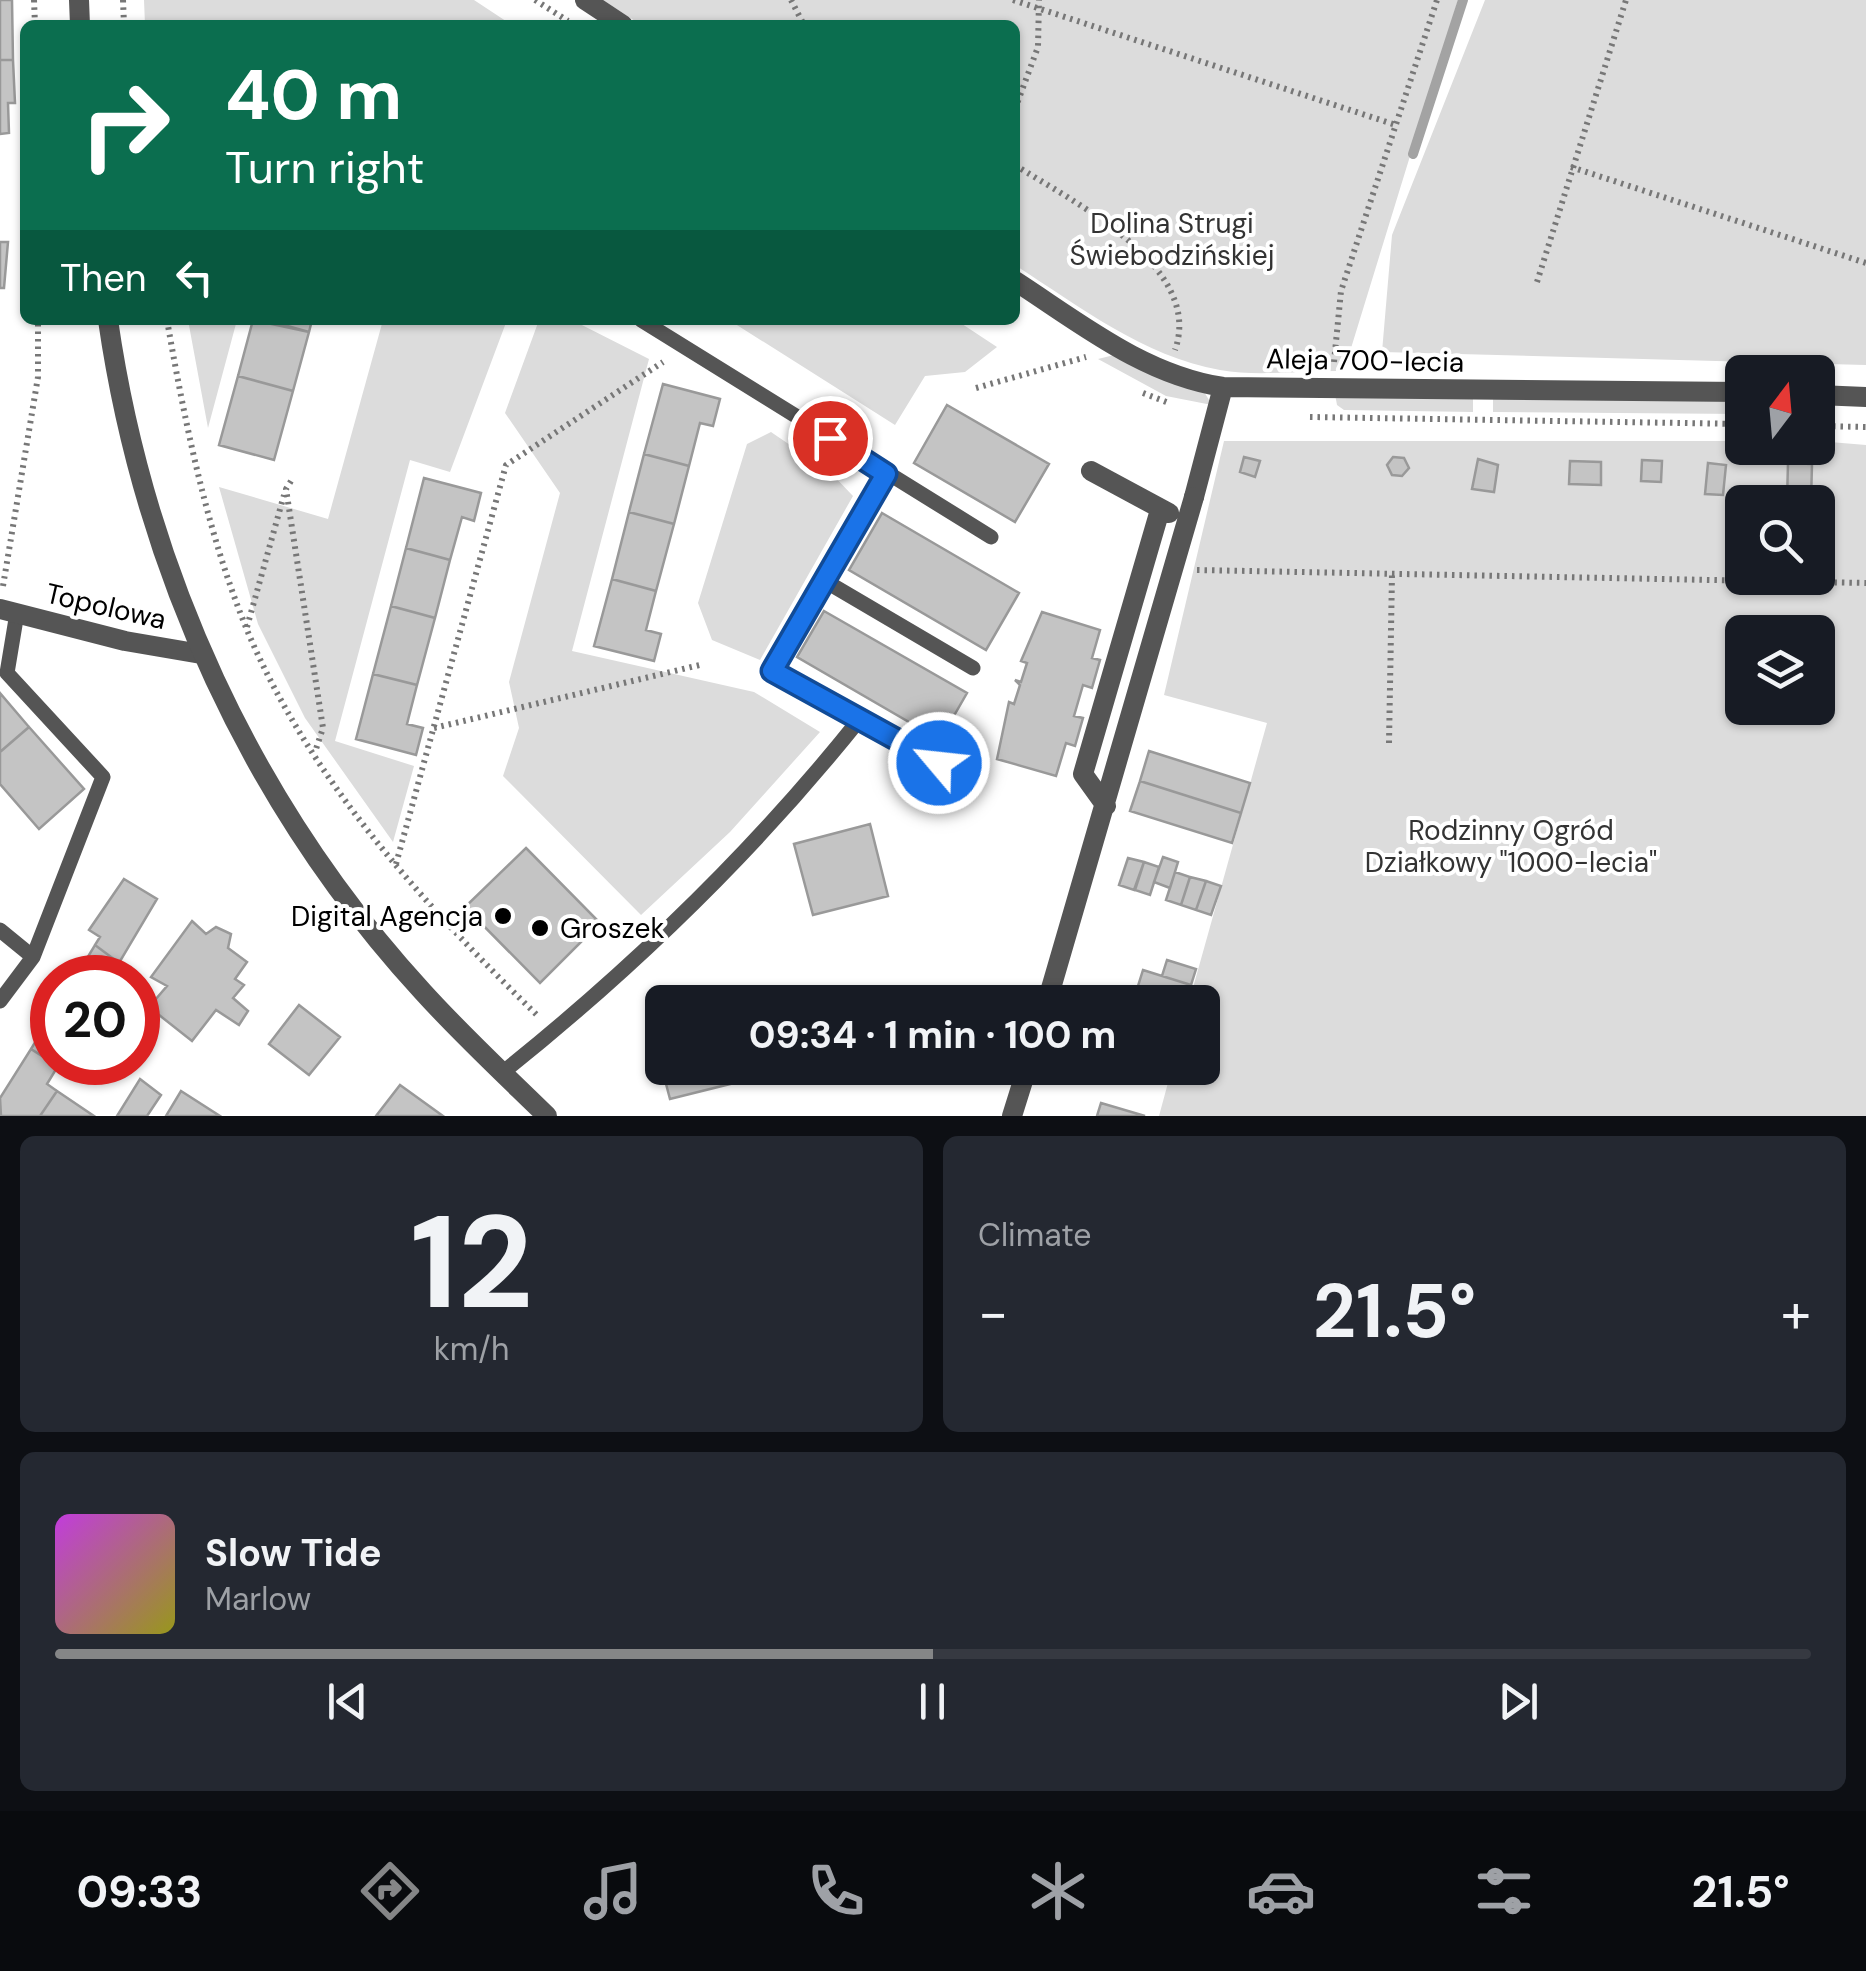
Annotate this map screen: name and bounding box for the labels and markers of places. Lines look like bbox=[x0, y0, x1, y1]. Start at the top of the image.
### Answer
pin bbox=[788, 396, 873, 481]
place label: Digital Agencja bbox=[291, 898, 483, 935]
marker: Digital Agencja bbox=[492, 905, 514, 927]
place label: Groszek bbox=[560, 910, 665, 947]
marker: Groszek bbox=[529, 917, 551, 939]

